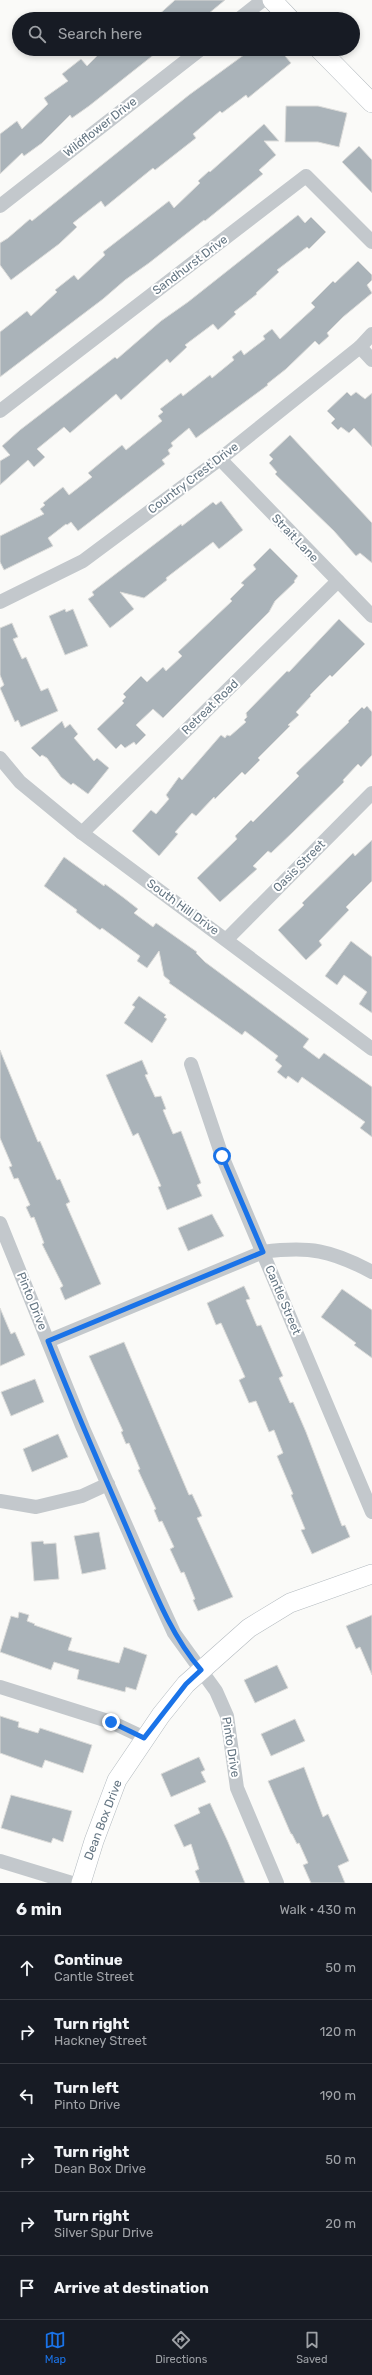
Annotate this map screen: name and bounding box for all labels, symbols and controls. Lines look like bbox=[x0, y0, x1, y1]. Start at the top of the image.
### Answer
search box bbox=[12, 12, 360, 56]
icon: search bbox=[26, 23, 48, 45]
text: Search here bbox=[58, 25, 142, 43]
street label: Wildflower Drive bbox=[61, 94, 140, 160]
street label: Sandhurst Drive bbox=[150, 232, 230, 298]
street label: Country Crest Drive bbox=[145, 439, 241, 517]
street label: Strait Lane bbox=[269, 511, 321, 565]
street label: Retreat Road bbox=[179, 677, 241, 737]
street label: Oasis Street bbox=[270, 837, 328, 895]
street label: South Hill Drive bbox=[144, 876, 222, 938]
route start bbox=[213, 1147, 231, 1165]
street label: Cantle Street bbox=[262, 1263, 304, 1337]
street label: Pinto Drive bbox=[14, 1270, 50, 1332]
route end bbox=[102, 1713, 120, 1731]
street label: Pinto Drive bbox=[219, 1716, 243, 1779]
street label: Dean Box Drive bbox=[81, 1778, 125, 1862]
text: 6 min bbox=[16, 1899, 62, 1919]
text: Walk · 430 m bbox=[279, 1902, 356, 1917]
text: Continue bbox=[54, 1951, 123, 1969]
icon: ahead bbox=[16, 1957, 38, 1979]
text: 50 m bbox=[325, 1960, 356, 1975]
text: Cantle Street bbox=[54, 1969, 134, 1984]
text: Turn right bbox=[54, 2015, 129, 2033]
icon: right bbox=[16, 2021, 38, 2043]
text: 120 m bbox=[320, 2024, 356, 2039]
text: Hackney Street bbox=[54, 2033, 147, 2048]
text: Turn left bbox=[54, 2079, 119, 2097]
icon: left bbox=[16, 2085, 38, 2107]
text: 190 m bbox=[320, 2088, 356, 2103]
text: Pinto Drive bbox=[54, 2097, 120, 2112]
text: Turn right bbox=[54, 2143, 129, 2161]
icon: right bbox=[16, 2149, 38, 2171]
text: 50 m bbox=[325, 2152, 356, 2167]
text: Dean Box Drive bbox=[54, 2161, 146, 2176]
text: Turn right bbox=[54, 2207, 129, 2225]
icon: right bbox=[16, 2213, 38, 2235]
text: 20 m bbox=[325, 2216, 356, 2231]
text: Silver Spur Drive bbox=[54, 2225, 153, 2240]
icon: arrive bbox=[16, 2277, 38, 2299]
text: Arrive at destination bbox=[54, 2279, 209, 2297]
tab: Map bbox=[44, 2329, 66, 2366]
tab: Directions bbox=[155, 2329, 207, 2366]
tab: Saved bbox=[296, 2329, 328, 2366]

